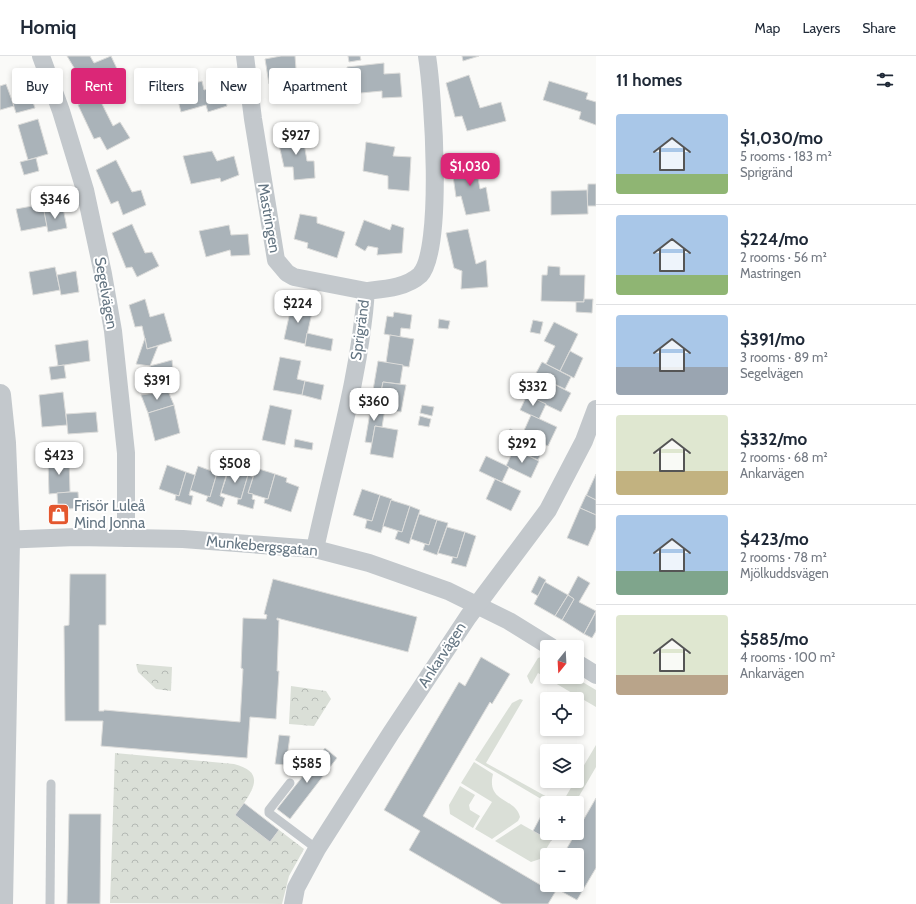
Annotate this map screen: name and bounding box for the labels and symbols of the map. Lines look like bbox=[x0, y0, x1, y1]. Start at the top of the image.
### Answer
pin: $927 bbox=[272, 122, 320, 156]
pin: $1,030 bbox=[437, 153, 503, 187]
street label: Mastringen bbox=[254, 182, 284, 254]
pin: $346 bbox=[31, 186, 79, 220]
street label: Segelvägen bbox=[91, 255, 121, 331]
pin: $224 bbox=[274, 290, 322, 324]
street label: Sprigränd bbox=[347, 299, 373, 361]
pin: $391 bbox=[133, 367, 181, 401]
pin: $332 bbox=[509, 373, 557, 407]
pin: $360 bbox=[350, 388, 398, 422]
pin: $292 bbox=[498, 430, 546, 464]
pin: $423 bbox=[35, 442, 83, 476]
pin: $508 bbox=[211, 450, 259, 484]
place label: Frisör Luleå Mind Jonna bbox=[74, 497, 146, 532]
shop icon: Frisör Luleå Mind Jonna bbox=[46, 502, 72, 528]
street label: Munkebergsgatan bbox=[206, 532, 318, 560]
street label: Ankarvägen bbox=[414, 619, 470, 691]
north arrow bbox=[540, 640, 584, 684]
pin: $585 bbox=[283, 750, 331, 784]

